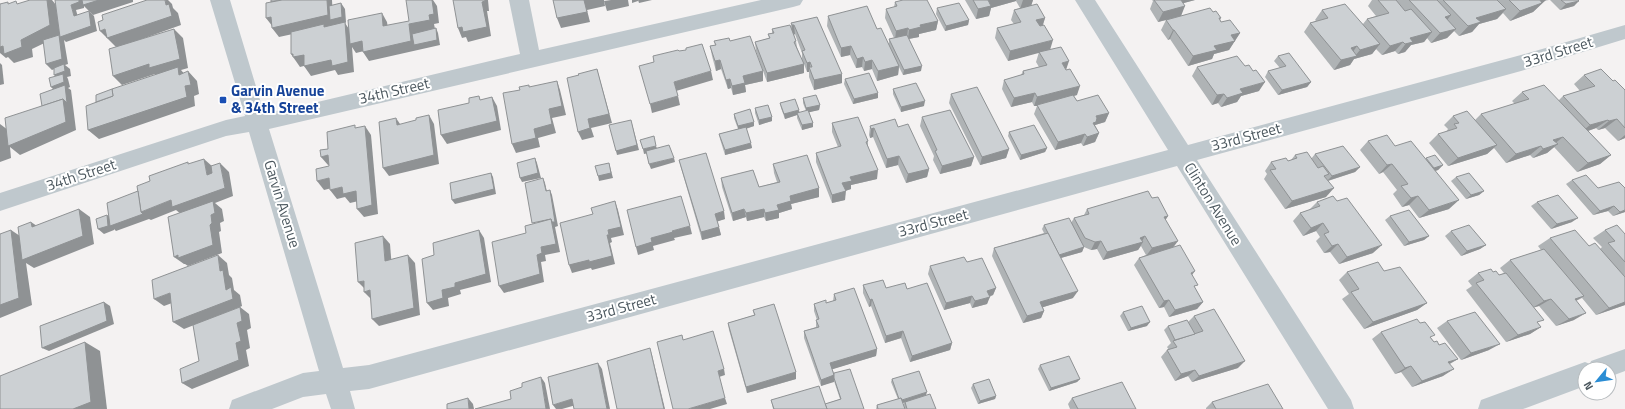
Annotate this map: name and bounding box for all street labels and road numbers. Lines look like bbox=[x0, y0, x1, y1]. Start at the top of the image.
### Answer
street label: 33rd Street bbox=[1520, 30, 1596, 73]
street label: 34th Street bbox=[356, 71, 432, 110]
street label: 33rd Street bbox=[1208, 116, 1284, 157]
street label: 34th Street bbox=[43, 152, 119, 197]
street label: Garvin Avenue bbox=[258, 157, 307, 251]
street label: Clinton Avenue bbox=[1179, 158, 1248, 250]
street label: 33rd Street bbox=[895, 202, 971, 243]
street label: 33rd Street bbox=[583, 287, 659, 328]

